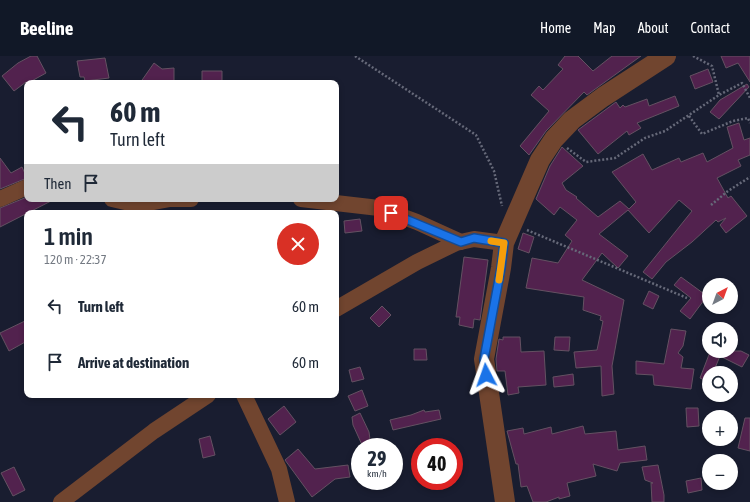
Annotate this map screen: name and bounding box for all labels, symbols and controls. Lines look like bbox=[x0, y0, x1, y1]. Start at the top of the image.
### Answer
text: Beeline bbox=[20, 17, 73, 39]
text: Home bbox=[540, 20, 571, 36]
text: Map bbox=[593, 20, 616, 36]
text: About bbox=[638, 20, 669, 36]
text: Contact bbox=[691, 20, 730, 36]
icon: left bbox=[44, 96, 96, 148]
text: 60 m bbox=[110, 96, 160, 128]
text: Turn left bbox=[110, 129, 165, 150]
icon: arrive bbox=[80, 172, 102, 194]
text: Then bbox=[44, 175, 72, 192]
pin bbox=[374, 196, 408, 230]
icon: arrive bbox=[380, 202, 402, 224]
text: 1 min bbox=[44, 223, 93, 250]
button: close bbox=[277, 223, 319, 265]
text: 120 m · 22:37 bbox=[44, 252, 107, 267]
north arrow bbox=[702, 278, 738, 314]
map controls bbox=[702, 278, 738, 490]
icon: left bbox=[44, 295, 66, 317]
text: Turn left bbox=[78, 298, 124, 315]
text: 60 m bbox=[292, 298, 319, 315]
button: sound bbox=[702, 322, 738, 358]
icon: arrive bbox=[44, 351, 66, 373]
text: Arrive at destination bbox=[78, 354, 189, 371]
text: 60 m bbox=[292, 354, 319, 371]
position arrow bbox=[465, 354, 507, 396]
button: search bbox=[702, 366, 738, 402]
button: + bbox=[702, 410, 738, 446]
speed limit sign: 40 bbox=[411, 438, 463, 490]
text: 29 bbox=[368, 447, 386, 470]
button: − bbox=[702, 454, 738, 490]
text: km/h bbox=[367, 468, 387, 479]

